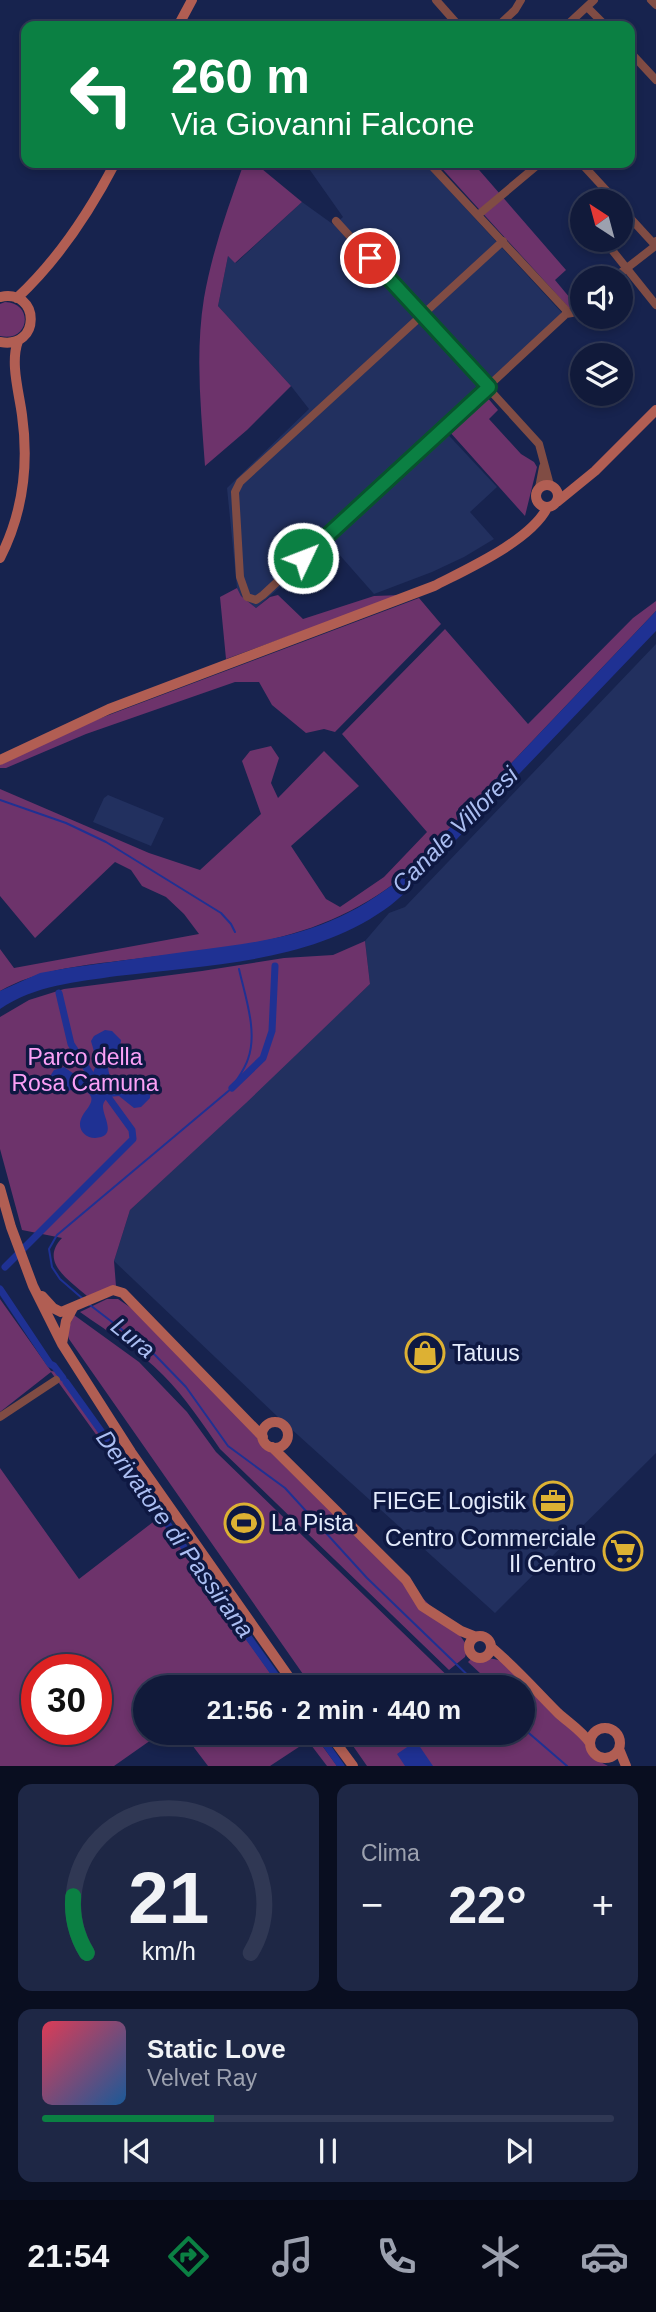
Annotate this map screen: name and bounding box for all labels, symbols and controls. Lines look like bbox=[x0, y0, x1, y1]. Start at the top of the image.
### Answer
icon: left bbox=[56, 49, 147, 140]
text: 260 m bbox=[171, 49, 310, 103]
text: Via Giovanni Falcone bbox=[171, 106, 475, 142]
north arrow bbox=[570, 189, 634, 252]
map controls bbox=[570, 189, 633, 406]
pin bbox=[340, 228, 400, 288]
icon: arrive bbox=[351, 239, 389, 277]
button: sound bbox=[570, 266, 633, 329]
button: layers bbox=[570, 343, 633, 406]
position arrow bbox=[266, 521, 340, 595]
water label: Canale Villoresi bbox=[386, 761, 523, 898]
park label: Parco della Rosa Camuna bbox=[11, 1044, 159, 1096]
water label: Lura bbox=[106, 1312, 160, 1363]
shop icon: Tatuus bbox=[404, 1332, 446, 1374]
place label: Tatuus bbox=[452, 1340, 520, 1366]
water label: Derivatore di Passirana bbox=[91, 1425, 260, 1643]
office icon: FIEGE Logistik bbox=[532, 1480, 574, 1522]
place label: FIEGE Logistik bbox=[373, 1488, 526, 1514]
sports icon: La Pista bbox=[223, 1502, 265, 1544]
place label: La Pista bbox=[271, 1510, 354, 1536]
place label: Centro Commerciale Il Centro bbox=[385, 1525, 596, 1577]
supermarket icon: Centro Commerciale Il Centro bbox=[602, 1530, 644, 1572]
speed limit sign: 30 bbox=[21, 1654, 112, 1745]
text: 21:56 · 2 min · 440 m bbox=[207, 1695, 461, 1725]
text: Clima bbox=[361, 1840, 420, 1866]
text: 21 bbox=[128, 1858, 209, 1939]
text: 22° bbox=[448, 1876, 527, 1934]
text: − bbox=[361, 1884, 383, 1926]
text: + bbox=[592, 1884, 614, 1926]
text: km/h bbox=[141, 1937, 196, 1965]
text: Static Love bbox=[147, 2034, 286, 2064]
text: Velvet Ray bbox=[147, 2065, 257, 2091]
icon: previous bbox=[118, 2132, 156, 2170]
icon: pause bbox=[309, 2132, 347, 2170]
icon: next bbox=[500, 2132, 538, 2170]
icon: directions bbox=[164, 2232, 213, 2281]
icon: music bbox=[268, 2232, 317, 2281]
icon: phone bbox=[372, 2232, 421, 2281]
icon: climate bbox=[476, 2232, 525, 2281]
icon: car bbox=[580, 2232, 629, 2281]
text: 21:54 bbox=[27, 2238, 109, 2274]

